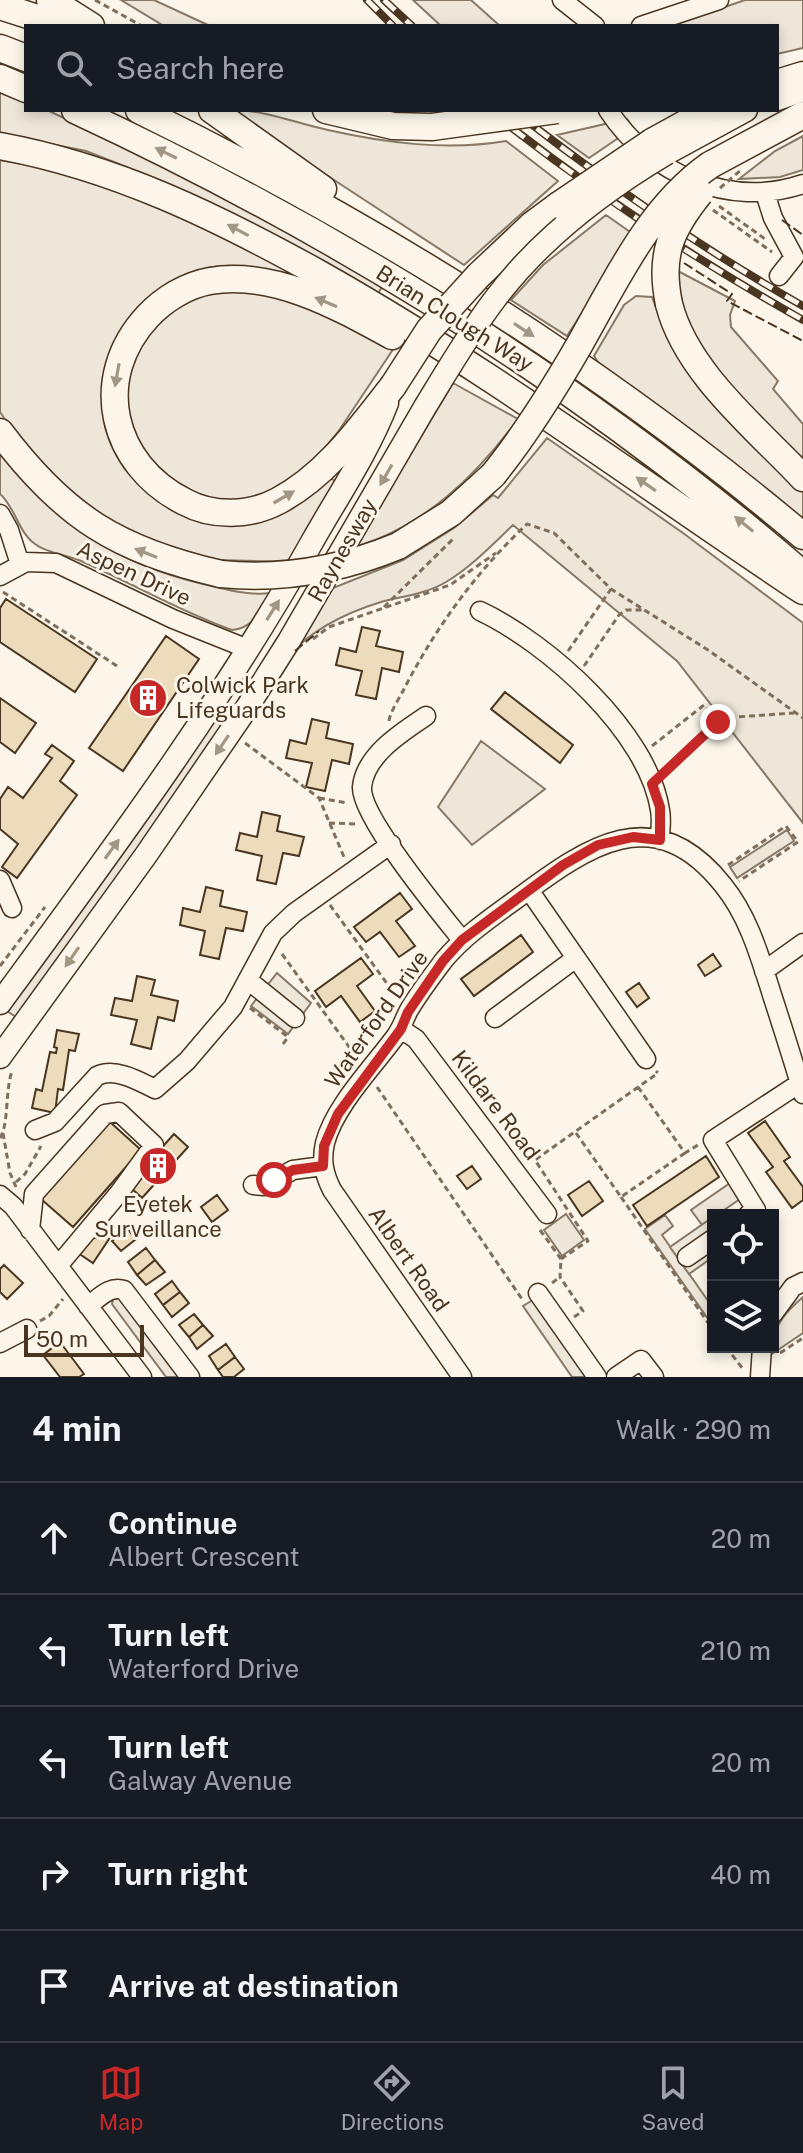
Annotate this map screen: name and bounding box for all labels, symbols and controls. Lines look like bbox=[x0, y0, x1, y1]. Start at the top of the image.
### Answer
search box bbox=[24, 24, 779, 112]
icon: search bbox=[52, 46, 96, 90]
text: Search here bbox=[116, 50, 284, 86]
one-way arrow bbox=[155, 146, 178, 160]
one-way arrow bbox=[227, 224, 249, 238]
street label: Brian Clough Way bbox=[372, 259, 538, 377]
one-way arrow bbox=[314, 296, 338, 309]
one-way arrow bbox=[513, 323, 535, 337]
one-way arrow bbox=[110, 363, 123, 388]
one-way arrow bbox=[379, 464, 393, 486]
one-way arrow bbox=[636, 477, 657, 492]
one-way arrow bbox=[273, 490, 295, 504]
street label: Raynesway bbox=[302, 494, 382, 606]
one-way arrow bbox=[734, 516, 754, 533]
street label: Aspen Drive bbox=[73, 535, 195, 611]
one-way arrow bbox=[134, 546, 158, 559]
one-way arrow bbox=[265, 600, 280, 621]
place label: Colwick Park Lifeguards bbox=[176, 672, 309, 723]
building icon: Colwick Park Lifeguards bbox=[127, 677, 169, 719]
route end bbox=[700, 704, 736, 740]
one-way arrow bbox=[215, 734, 230, 755]
one-way arrow bbox=[104, 838, 120, 860]
street label: Waterford Drive bbox=[319, 945, 433, 1093]
one-way arrow bbox=[65, 946, 80, 967]
street label: Kildare Road bbox=[446, 1045, 546, 1165]
building icon: Eyetek Surveillance bbox=[137, 1145, 179, 1187]
route start bbox=[256, 1162, 292, 1198]
place label: Eyetek Surveillance bbox=[94, 1191, 222, 1242]
street label: Albert Road bbox=[363, 1202, 455, 1316]
map controls bbox=[707, 1209, 779, 1353]
button: locate bbox=[707, 1209, 779, 1281]
button: layers bbox=[707, 1281, 779, 1353]
scale bar bbox=[24, 1321, 144, 1357]
text: 50 m bbox=[36, 1326, 88, 1352]
text: 4 min bbox=[32, 1409, 122, 1449]
text: Walk · 290 m bbox=[616, 1414, 771, 1445]
text: Continue bbox=[108, 1505, 238, 1541]
icon: ahead bbox=[32, 1516, 76, 1560]
text: 20 m bbox=[711, 1523, 771, 1554]
text: Albert Crescent bbox=[108, 1541, 300, 1572]
text: Turn left bbox=[108, 1617, 229, 1653]
icon: left bbox=[32, 1628, 76, 1672]
text: 210 m bbox=[700, 1635, 771, 1666]
text: Waterford Drive bbox=[108, 1653, 299, 1684]
text: Turn left bbox=[108, 1729, 229, 1765]
icon: left bbox=[32, 1740, 76, 1784]
text: 20 m bbox=[711, 1747, 771, 1778]
text: Galway Avenue bbox=[108, 1765, 292, 1796]
icon: right bbox=[32, 1852, 76, 1896]
text: Turn right bbox=[108, 1856, 248, 1892]
text: 40 m bbox=[710, 1859, 771, 1890]
icon: arrive bbox=[32, 1964, 76, 2008]
text: Arrive at destination bbox=[108, 1968, 399, 2004]
tab: Map bbox=[99, 2061, 143, 2135]
tab: Directions bbox=[341, 2061, 444, 2135]
tab: Saved bbox=[641, 2061, 704, 2135]

